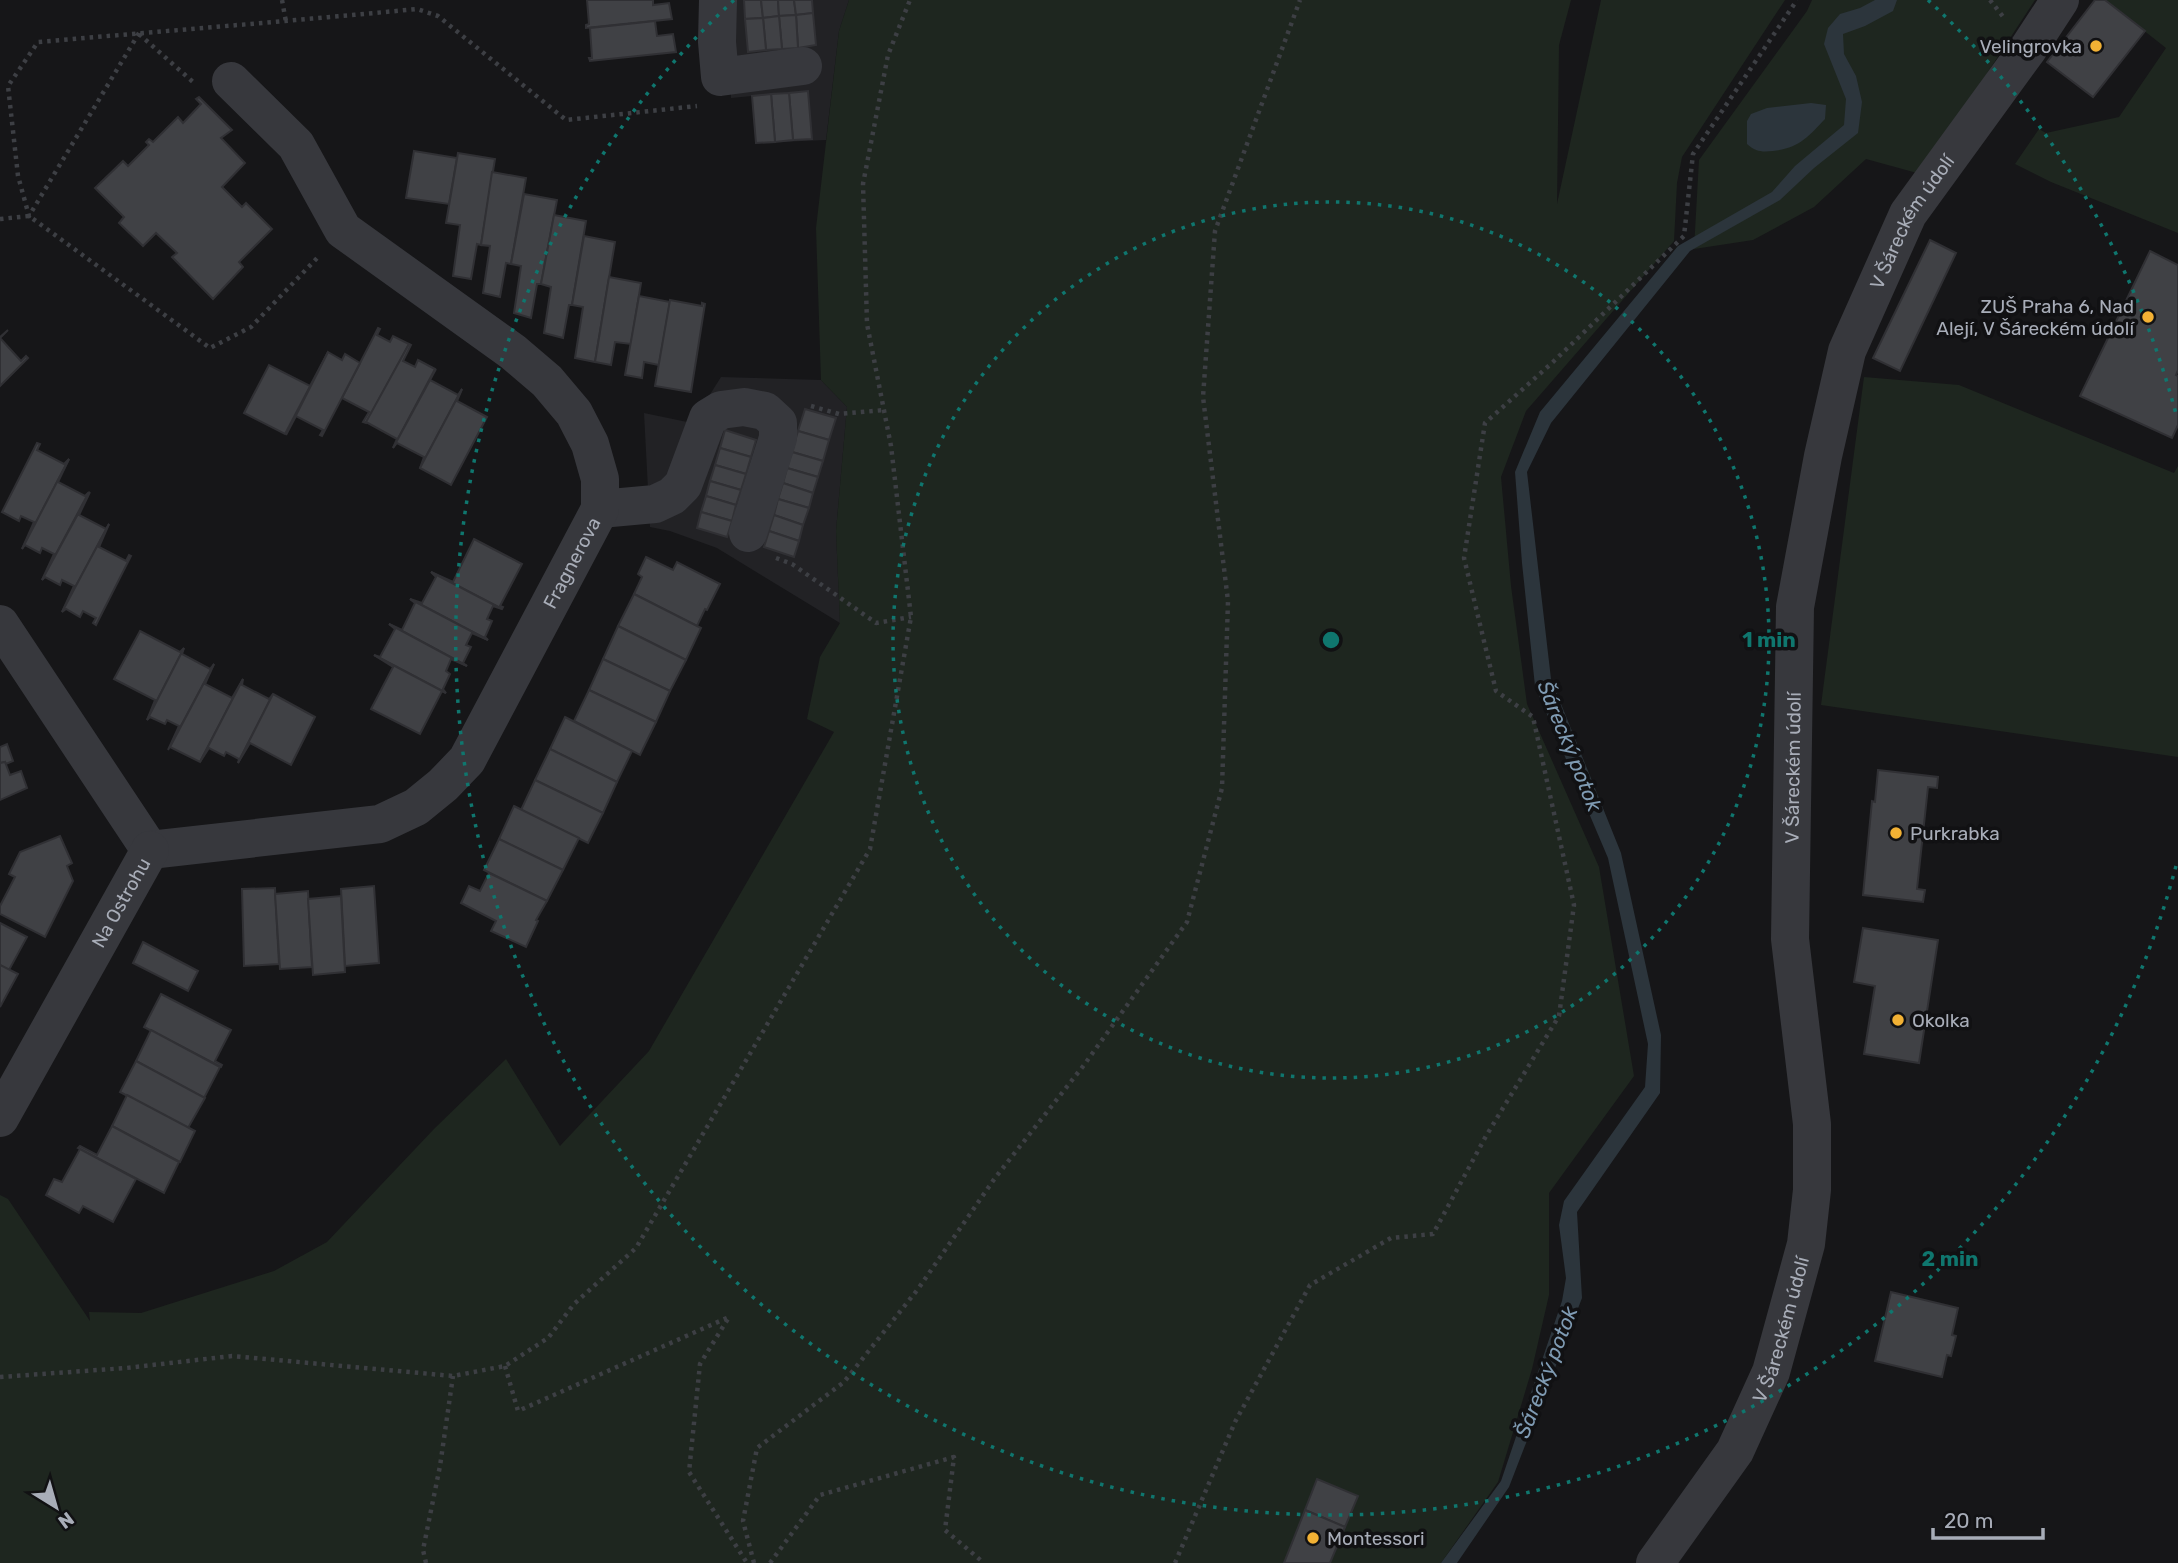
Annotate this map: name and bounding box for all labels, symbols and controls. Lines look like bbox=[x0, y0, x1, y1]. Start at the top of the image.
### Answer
place label: Velingrovka bbox=[1980, 35, 2082, 58]
marker: Velingrovka bbox=[2088, 38, 2104, 54]
street label: V Šáreckém údolí bbox=[1865, 149, 1960, 293]
place label: ZUŠ Praha 6, Nad Alejí, V Šáreckém údolí bbox=[1936, 295, 2135, 340]
marker: ZUŠ Praha 6, Nad Alejí, V Šáreckém údolí bbox=[2140, 309, 2156, 325]
street label: Fragnerova bbox=[538, 513, 605, 612]
text: 1 min bbox=[1742, 627, 1796, 652]
centre of rings bbox=[1319, 628, 1343, 652]
water label: Šárecký potok bbox=[1532, 677, 1608, 816]
street label: V Šáreckém údolí bbox=[1780, 690, 1805, 844]
place label: Purkrabka bbox=[1910, 822, 2000, 845]
marker: Purkrabka bbox=[1888, 825, 1904, 841]
street label: Na Ostrohu bbox=[86, 853, 155, 951]
place label: Okolka bbox=[1912, 1009, 1970, 1032]
marker: Okolka bbox=[1890, 1012, 1906, 1028]
text: 2 min bbox=[1922, 1246, 1978, 1271]
street label: V Šáreckém údolí bbox=[1747, 1253, 1814, 1406]
water label: Šárecký potok bbox=[1509, 1302, 1583, 1441]
north arrow bbox=[21, 1472, 91, 1542]
scale bar bbox=[1933, 1496, 2043, 1540]
text: N bbox=[54, 1507, 78, 1533]
text: 20 m bbox=[1944, 1508, 1993, 1533]
place label: Montessori bbox=[1327, 1527, 1425, 1550]
marker: Montessori bbox=[1305, 1530, 1321, 1546]

